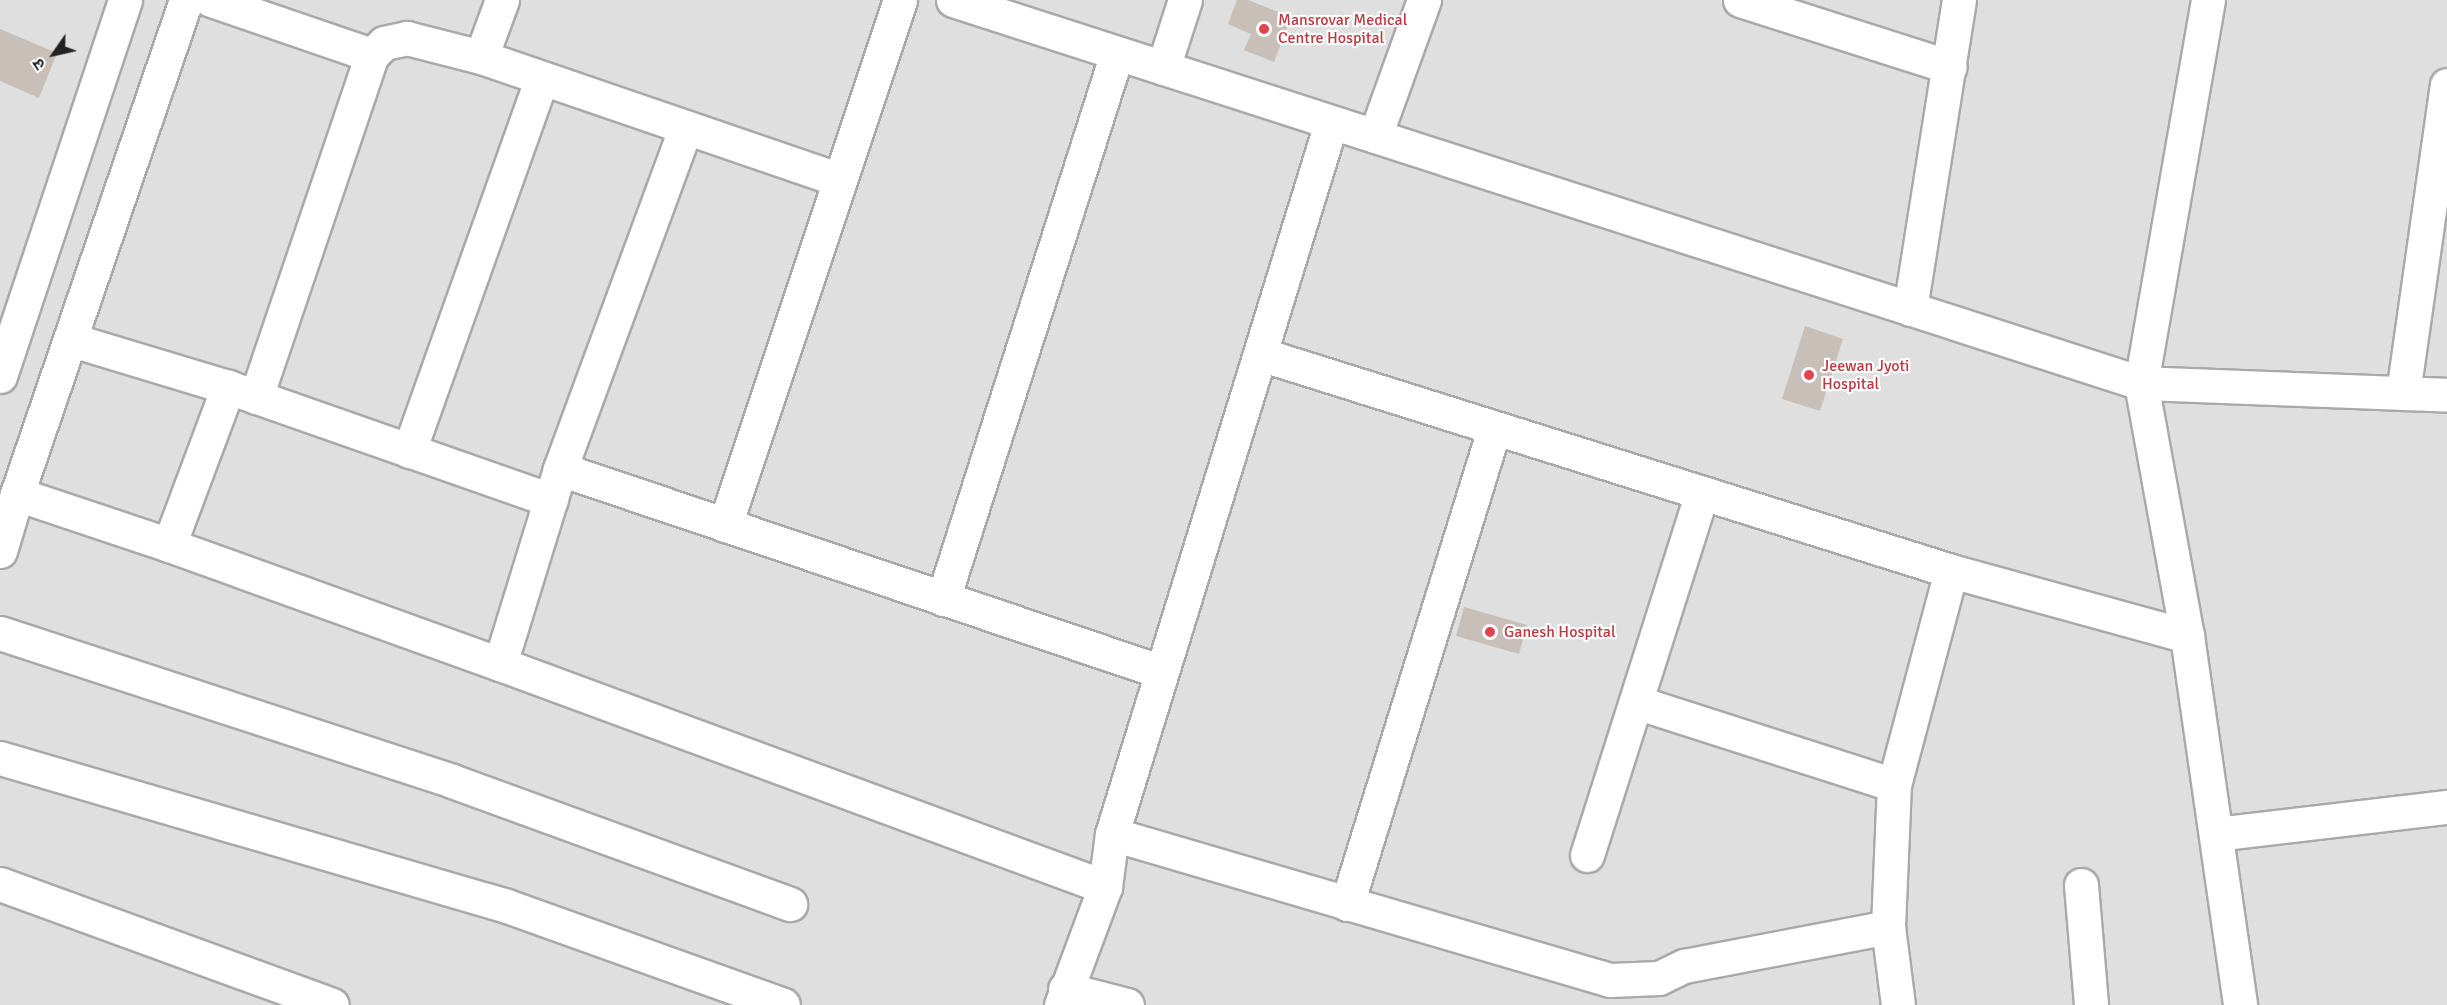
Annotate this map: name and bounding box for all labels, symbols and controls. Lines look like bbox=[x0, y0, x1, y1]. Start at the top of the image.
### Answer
place label: Mansrovar Medical Centre Hospital bbox=[1278, 10, 1407, 48]
marker: Mansrovar Medical Centre Hospital bbox=[1255, 20, 1273, 38]
north arrow bbox=[24, 24, 84, 84]
text: उ bbox=[28, 55, 50, 74]
place label: Jeewan Jyoti Hospital bbox=[1822, 356, 1909, 394]
marker: Jeewan Jyoti Hospital bbox=[1800, 366, 1818, 384]
place label: Ganesh Hospital bbox=[1504, 622, 1616, 642]
marker: Ganesh Hospital bbox=[1481, 623, 1499, 641]

